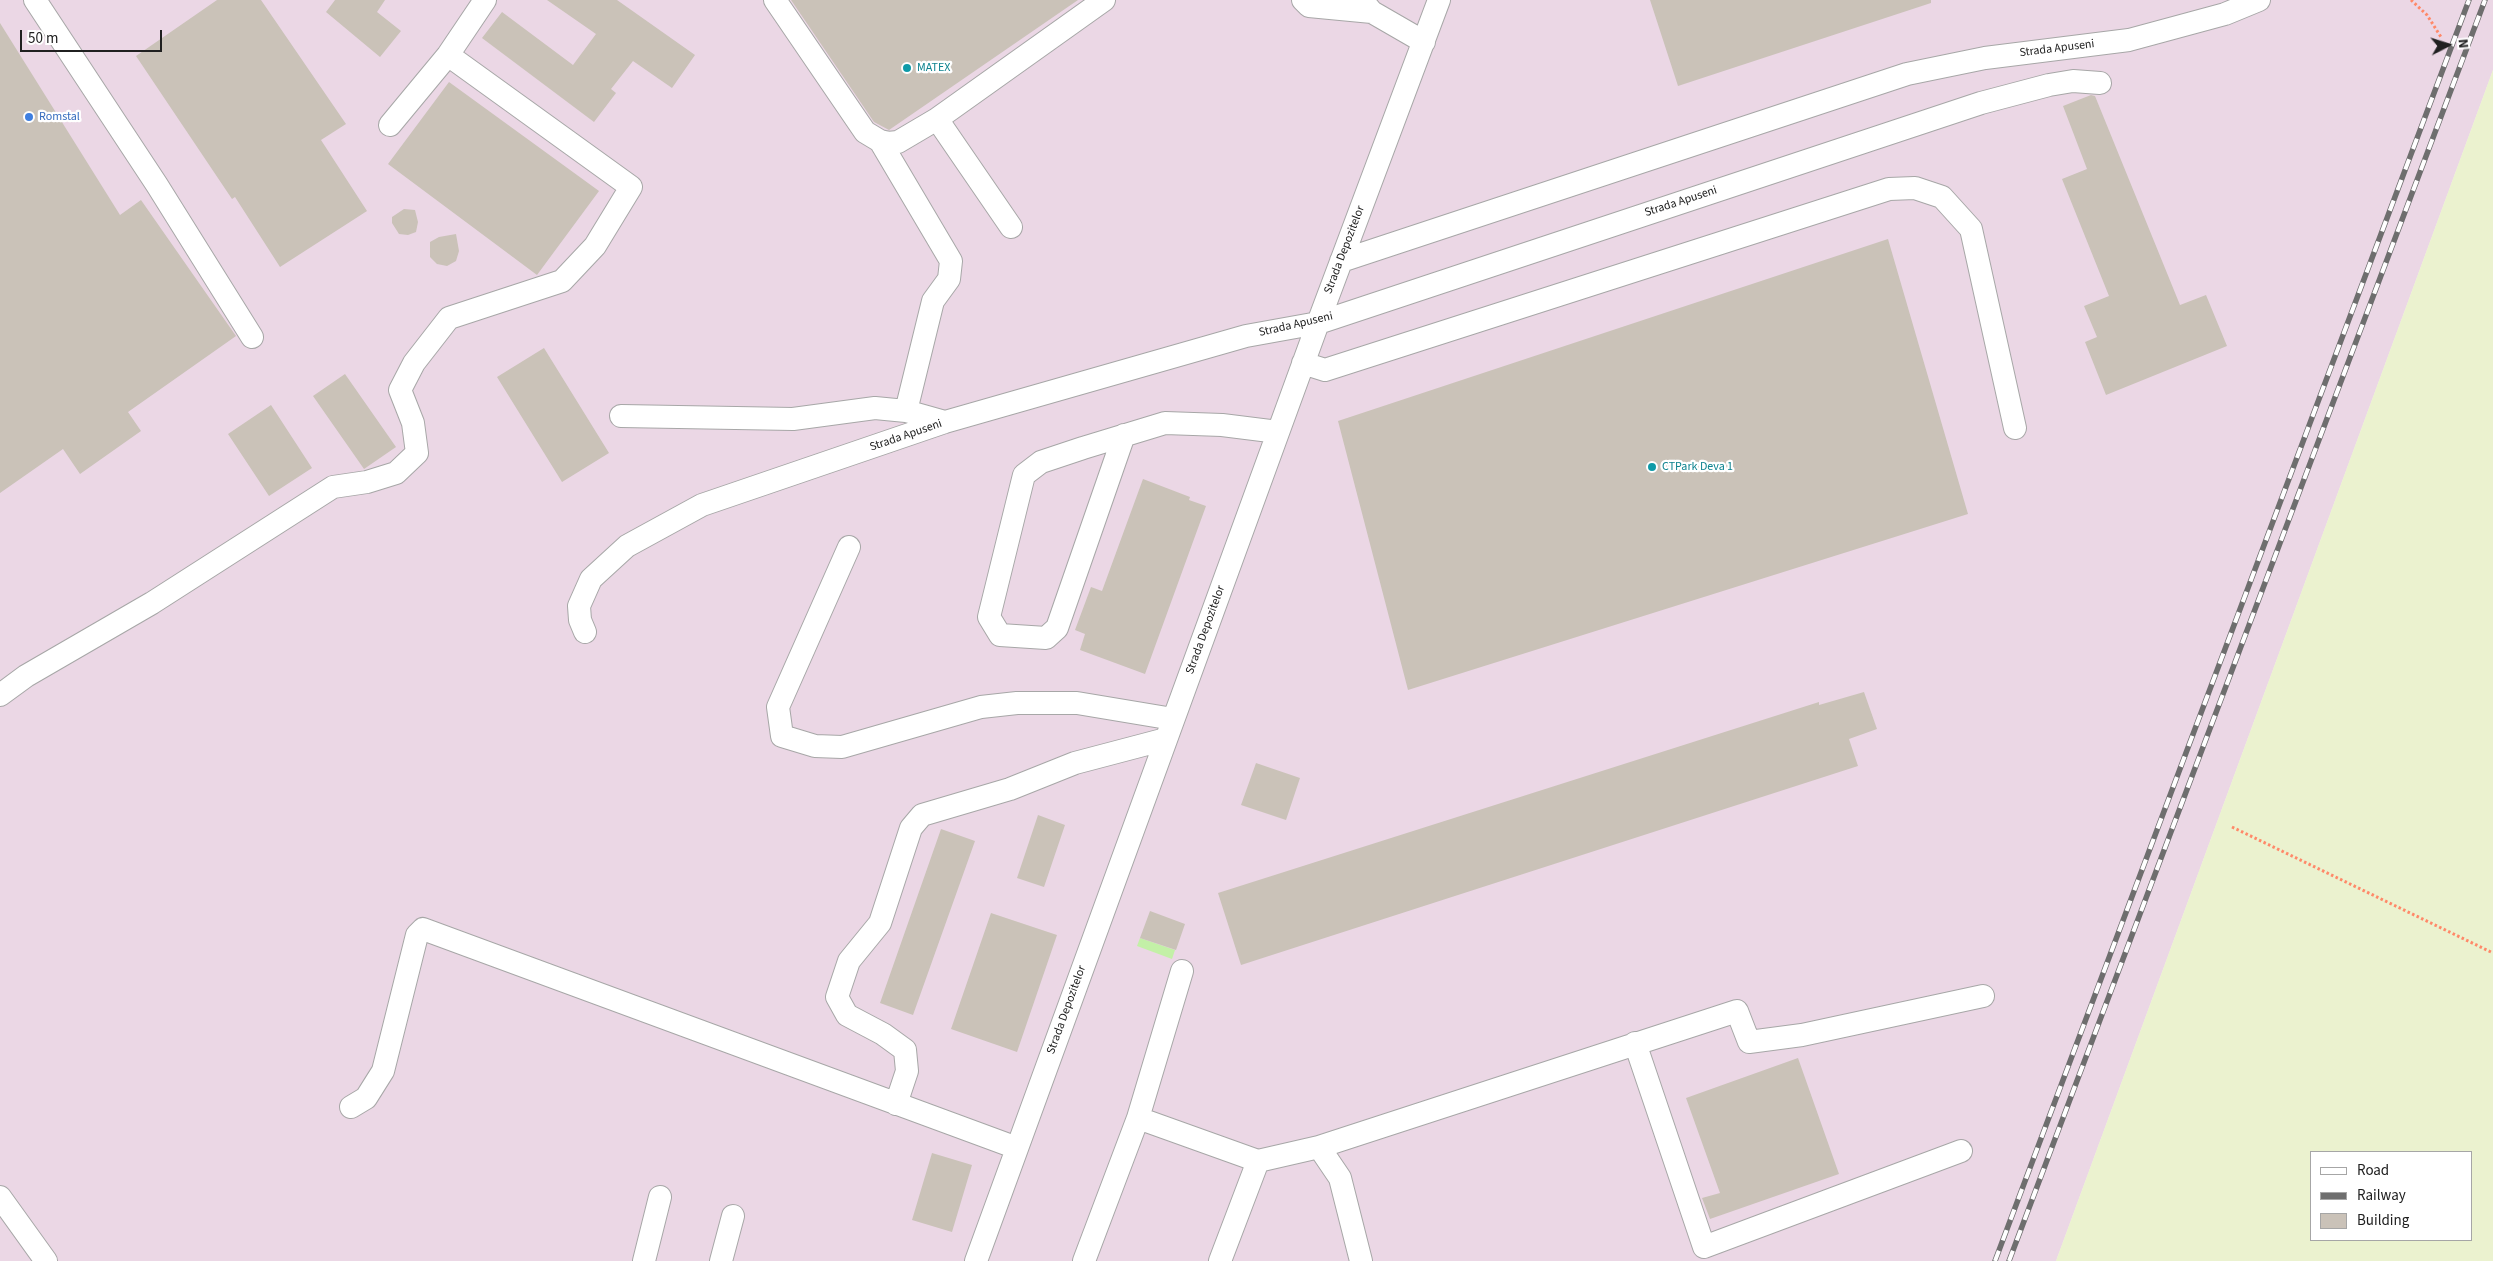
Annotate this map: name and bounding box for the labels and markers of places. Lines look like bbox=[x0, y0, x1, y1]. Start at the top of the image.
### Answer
place label: MATEX bbox=[917, 61, 950, 75]
marker: MATEX bbox=[901, 62, 913, 74]
place label: Romstal bbox=[39, 110, 80, 124]
marker: Romstal bbox=[23, 111, 35, 123]
place label: CTPark Deva 1 bbox=[1662, 460, 1733, 474]
marker: CTPark Deva 1 bbox=[1646, 461, 1658, 473]

